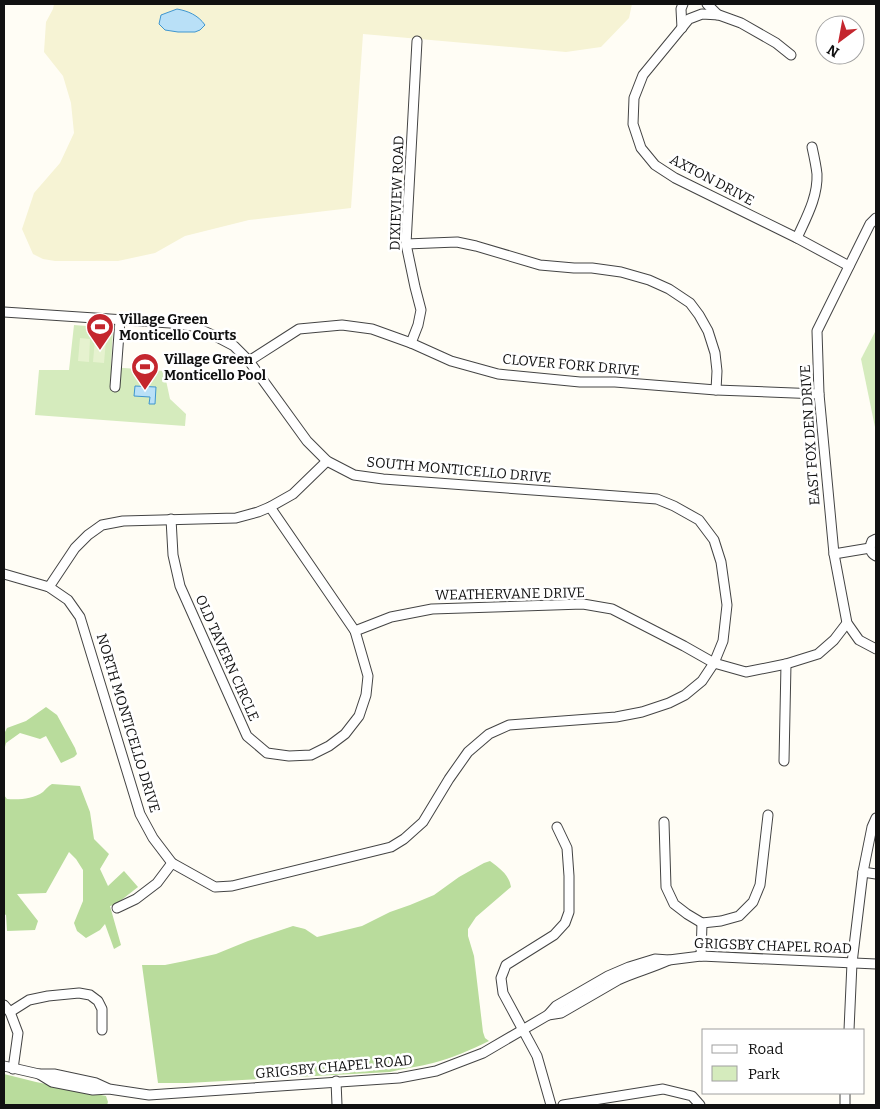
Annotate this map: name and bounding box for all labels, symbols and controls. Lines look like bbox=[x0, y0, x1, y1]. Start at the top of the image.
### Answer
north arrow bbox=[815, 15, 865, 65]
text: N bbox=[824, 40, 842, 61]
street label: DIXIEVIEW ROAD bbox=[386, 135, 408, 251]
street label: AXTON DRIVE bbox=[667, 151, 757, 209]
place label: Village Green Monticello Courts bbox=[119, 311, 237, 344]
sports icon: Village Green Monticello Courts bbox=[85, 312, 115, 351]
place label: Village Green Monticello Pool bbox=[164, 351, 267, 384]
street label: CLOVER FORK DRIVE bbox=[502, 351, 640, 379]
sports icon: Village Green Monticello Pool bbox=[130, 352, 160, 391]
street label: EAST FOX DEN DRIVE bbox=[797, 364, 823, 506]
street label: SOUTH MONTICELLO DRIVE bbox=[366, 453, 552, 487]
street label: WEATHERVANE DRIVE bbox=[435, 584, 585, 604]
street label: OLD TAVERN CIRCLE bbox=[192, 592, 262, 724]
street label: NORTH MONTICELLO DRIVE bbox=[93, 631, 163, 815]
street label: GRIGSBY CHAPEL ROAD bbox=[694, 935, 852, 957]
legend bbox=[702, 1029, 865, 1094]
text: Road bbox=[748, 1040, 783, 1058]
street label: GRIGSBY CHAPEL ROAD bbox=[255, 1052, 413, 1082]
text: Park bbox=[748, 1065, 780, 1083]

